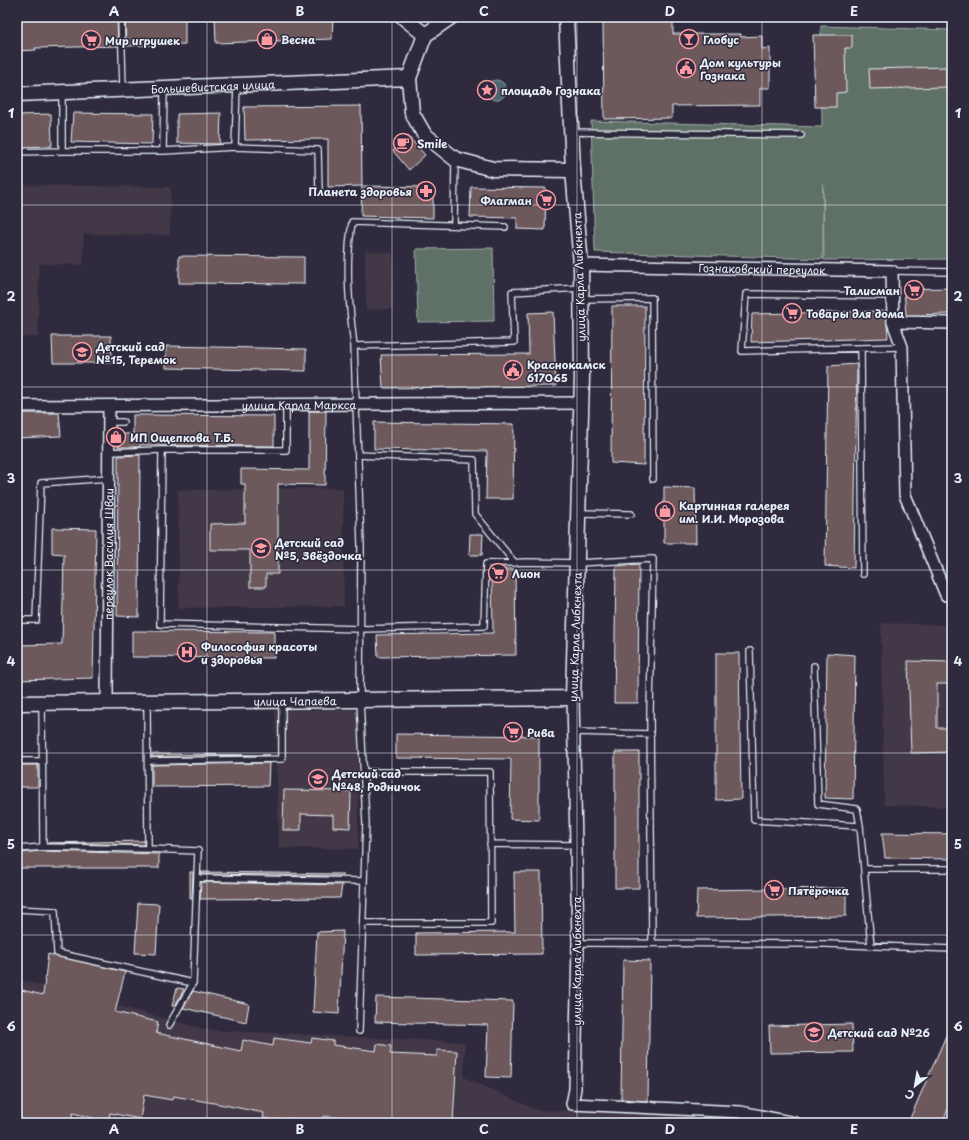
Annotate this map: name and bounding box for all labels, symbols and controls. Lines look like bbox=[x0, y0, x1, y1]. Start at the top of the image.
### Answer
text: A bbox=[109, 1, 119, 20]
text: B bbox=[296, 1, 305, 20]
text: C bbox=[479, 1, 489, 20]
text: D bbox=[665, 1, 675, 20]
text: E bbox=[850, 1, 858, 20]
shop icon: Весна bbox=[256, 28, 278, 50]
bar icon: Глобус bbox=[678, 28, 700, 50]
supermarket icon: Мир игрушек bbox=[80, 29, 102, 51]
place label: Весна bbox=[281, 31, 316, 48]
place label: Глобус bbox=[703, 31, 739, 48]
place label: Мир игрушек bbox=[105, 32, 181, 49]
place label: Дом культуры Гознака bbox=[699, 54, 781, 84]
public building icon: Дом культуры Гознака bbox=[675, 57, 697, 79]
street label: Большевистская улица bbox=[150, 75, 275, 97]
place icon: площадь Гознака bbox=[476, 79, 498, 101]
place label: площадь Гознака bbox=[501, 82, 601, 99]
text: 1 bbox=[8, 103, 14, 122]
text: 1 bbox=[955, 103, 961, 122]
cafe icon: Smile bbox=[392, 132, 414, 154]
place label: Smile bbox=[417, 135, 448, 152]
pharmacy icon: Планета здоровья bbox=[415, 180, 437, 202]
place label: Планета здоровья bbox=[308, 183, 412, 200]
supermarket icon: Флагман bbox=[535, 189, 557, 211]
place label: Флагман bbox=[481, 192, 532, 209]
street label: улица Карла Либкнехта bbox=[568, 212, 590, 342]
street label: Гознаковский переулок bbox=[698, 259, 826, 278]
supermarket icon: Талисман bbox=[903, 279, 925, 301]
place label: Талисман bbox=[843, 282, 900, 299]
text: 2 bbox=[6, 286, 16, 305]
text: 2 bbox=[953, 286, 963, 305]
supermarket icon: Товары для дома bbox=[781, 302, 803, 324]
place label: Товары для дома bbox=[806, 305, 905, 322]
place label: Детский сад №15, Теремок bbox=[95, 338, 177, 368]
school or university icon: Детский сад №15, Теремок bbox=[71, 341, 93, 363]
place label: Краснокамск 617065 bbox=[527, 356, 606, 386]
public building icon: Краснокамск 617065 bbox=[502, 359, 524, 381]
street label: улица Карла Маркса bbox=[242, 396, 357, 413]
shop icon: ИП Ощепкова Т.Б. bbox=[105, 426, 127, 448]
place label: ИП Ощепкова Т.Б. bbox=[130, 429, 234, 446]
text: 3 bbox=[7, 468, 16, 487]
text: 3 bbox=[954, 468, 963, 487]
street label: переулок Василия Шваи bbox=[99, 488, 117, 620]
place label: Картинная галерея им. И.И. Морозова bbox=[679, 497, 789, 527]
shop icon: Картинная галерея им. И.И. Морозова bbox=[654, 500, 676, 522]
place label: Детский сад №5, Звёздочка bbox=[274, 534, 362, 564]
school or university icon: Детский сад №5, Звёздочка bbox=[250, 537, 272, 559]
supermarket icon: Лион bbox=[487, 562, 509, 584]
place label: Лион bbox=[512, 565, 540, 582]
street label: улица Карла Либкнехта bbox=[564, 572, 586, 702]
place label: Философия красоты и здоровья bbox=[201, 638, 317, 668]
hospital icon: Философия красоты и здоровья bbox=[176, 641, 198, 663]
text: 4 bbox=[7, 651, 16, 670]
text: 4 bbox=[954, 651, 963, 670]
street label: улица Чапаева bbox=[253, 692, 337, 709]
supermarket icon: Рива bbox=[502, 721, 524, 743]
place label: Рива bbox=[527, 724, 555, 741]
place label: Детский сад №48, Родничок bbox=[331, 765, 422, 795]
school or university icon: Детский сад №48, Родничок bbox=[307, 768, 329, 790]
text: 5 bbox=[7, 834, 15, 853]
text: 5 bbox=[954, 834, 962, 853]
supermarket icon: Пятёрочка bbox=[763, 879, 785, 901]
place label: Пятёрочка bbox=[788, 882, 850, 899]
street label: улица Карла Либкнехта bbox=[568, 896, 585, 1026]
text: 6 bbox=[6, 1016, 16, 1035]
text: 6 bbox=[953, 1016, 963, 1035]
school or university icon: Детский сад №26 bbox=[803, 1021, 825, 1043]
place label: Детский сад №26 bbox=[827, 1024, 930, 1041]
north arrow bbox=[895, 1066, 935, 1106]
text: С bbox=[902, 1086, 918, 1104]
text: A bbox=[109, 1119, 119, 1138]
text: B bbox=[296, 1119, 305, 1138]
text: C bbox=[479, 1119, 489, 1138]
text: D bbox=[665, 1119, 675, 1138]
text: E bbox=[850, 1119, 858, 1138]

